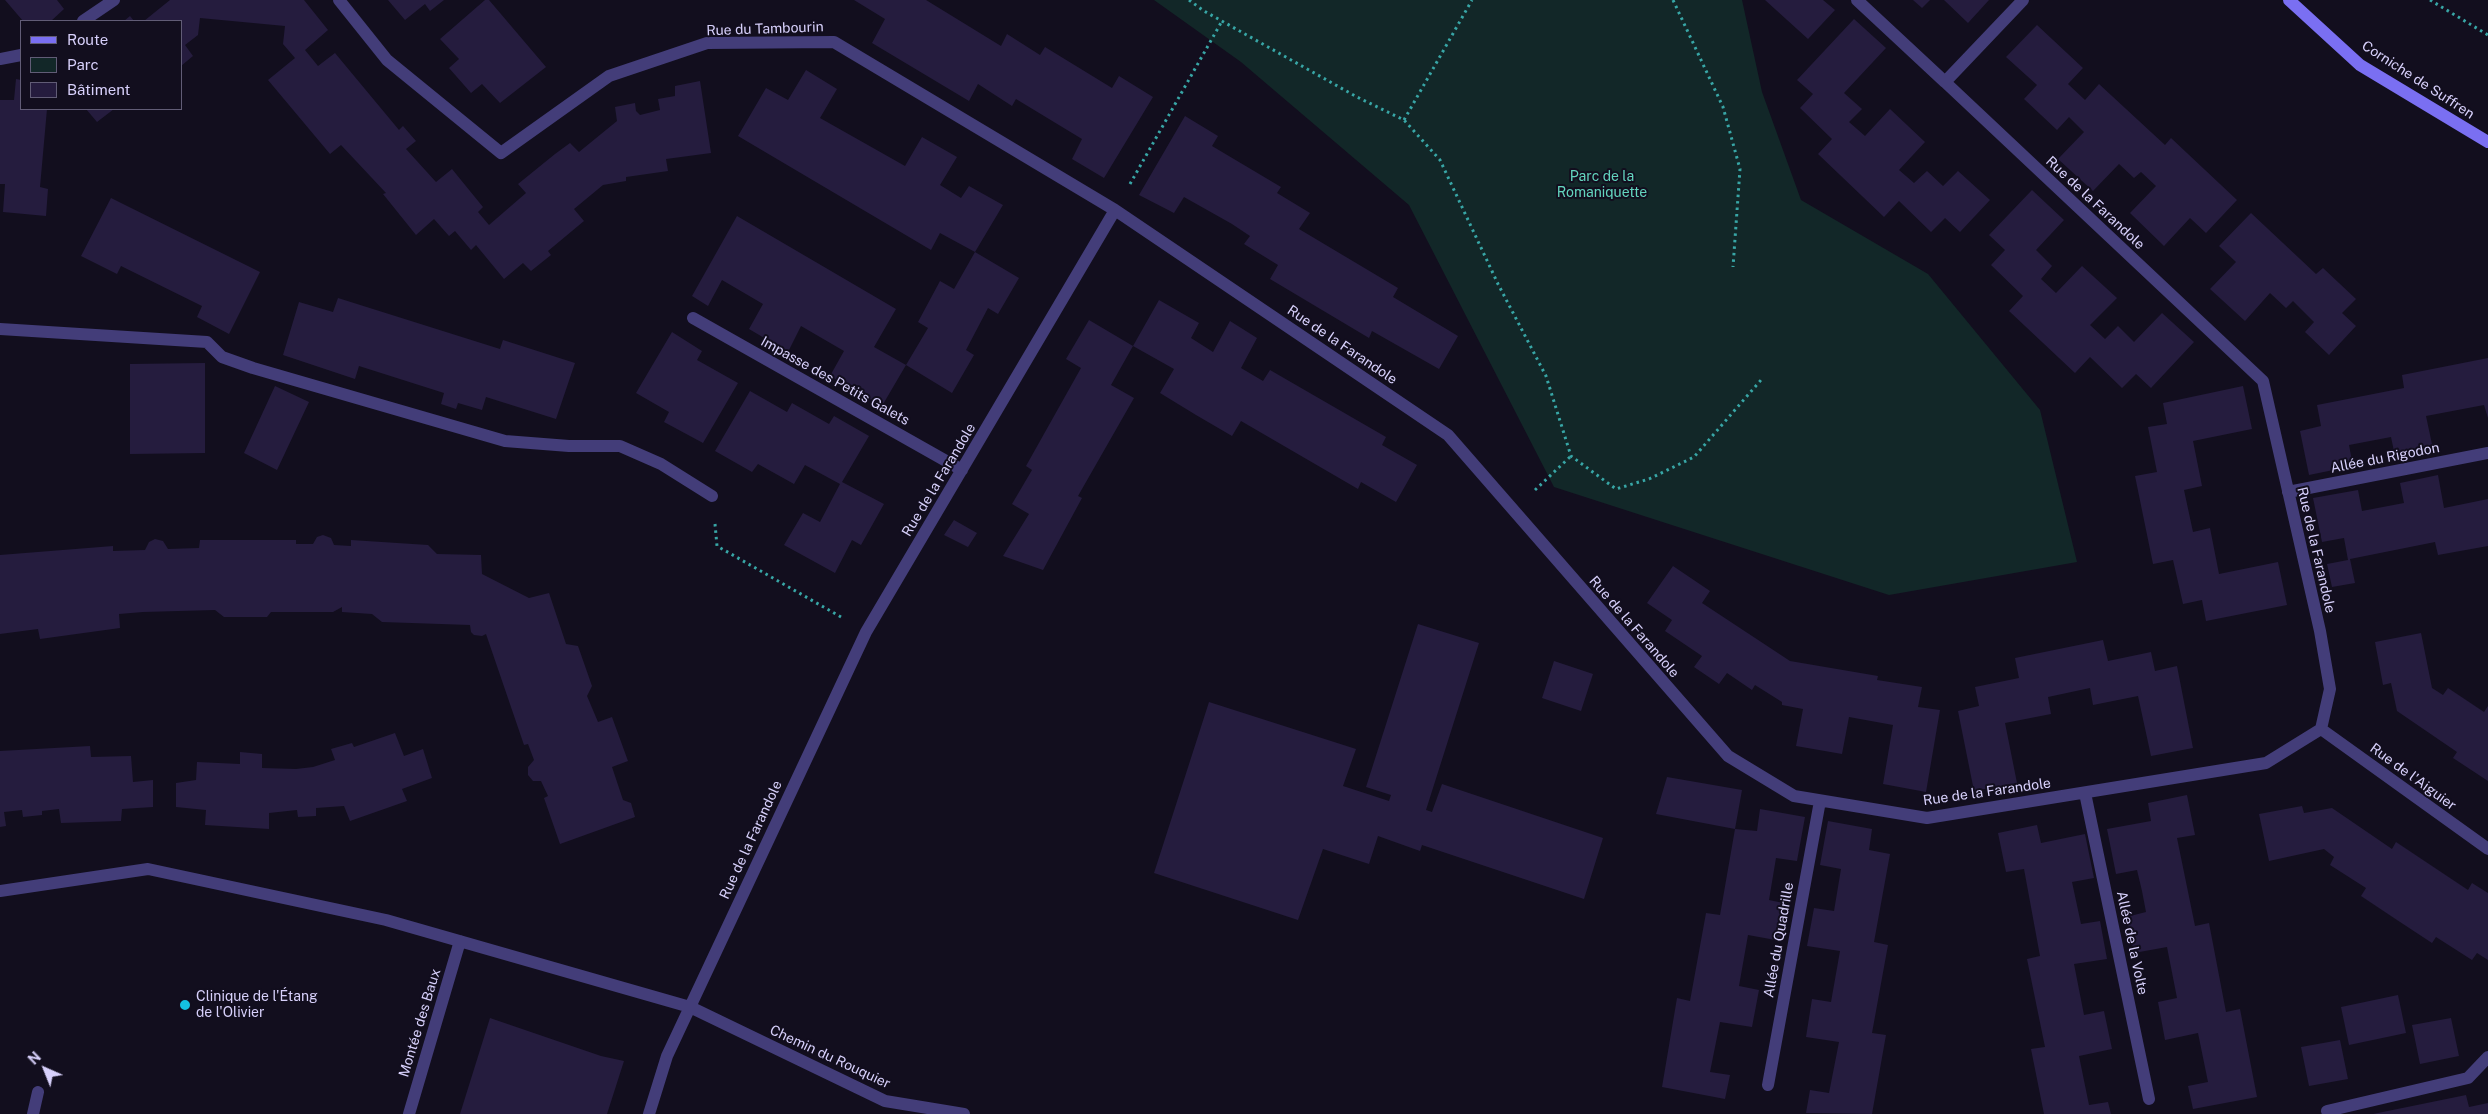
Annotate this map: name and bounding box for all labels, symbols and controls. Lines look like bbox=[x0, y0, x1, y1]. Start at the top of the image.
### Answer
street label: Rue du Tambourin bbox=[706, 19, 824, 39]
legend bbox=[20, 20, 182, 110]
text: Route bbox=[67, 31, 108, 48]
street label: Corniche de Suffren bbox=[2359, 37, 2477, 123]
text: Parc bbox=[67, 56, 99, 73]
text: Bâtiment bbox=[67, 81, 130, 98]
street label: Rue de la Farandole bbox=[2042, 153, 2148, 253]
park label: Parc de la Romaniquette bbox=[1557, 169, 1647, 202]
street label: Rue de la Farandole bbox=[1284, 302, 1400, 388]
street label: Impasse des Petits Galets bbox=[758, 333, 912, 429]
street label: Rue de la Farandole bbox=[899, 420, 979, 540]
street label: Allée du Rigodon bbox=[2329, 439, 2441, 477]
street label: Rue de la Farandole bbox=[2293, 485, 2339, 615]
street label: Rue de la Farandole bbox=[1585, 573, 1683, 681]
street label: Rue de l'Aiguier bbox=[2367, 740, 2459, 814]
street label: Rue de la Farandole bbox=[1922, 775, 2052, 809]
street label: Rue de la Farandole bbox=[716, 778, 786, 902]
street label: Allée du Quadrille bbox=[1761, 881, 1797, 999]
street label: Allée de la Volte bbox=[2113, 890, 2151, 996]
street label: Montée des Baux bbox=[396, 967, 444, 1079]
place label: Clinique de l'Étang de l'Olivier bbox=[196, 989, 318, 1022]
marker: Clinique de l'Étang de l'Olivier bbox=[178, 998, 192, 1012]
street label: Chemin du Rouquier bbox=[767, 1022, 893, 1092]
north arrow bbox=[20, 1044, 70, 1094]
text: N bbox=[25, 1049, 44, 1068]

